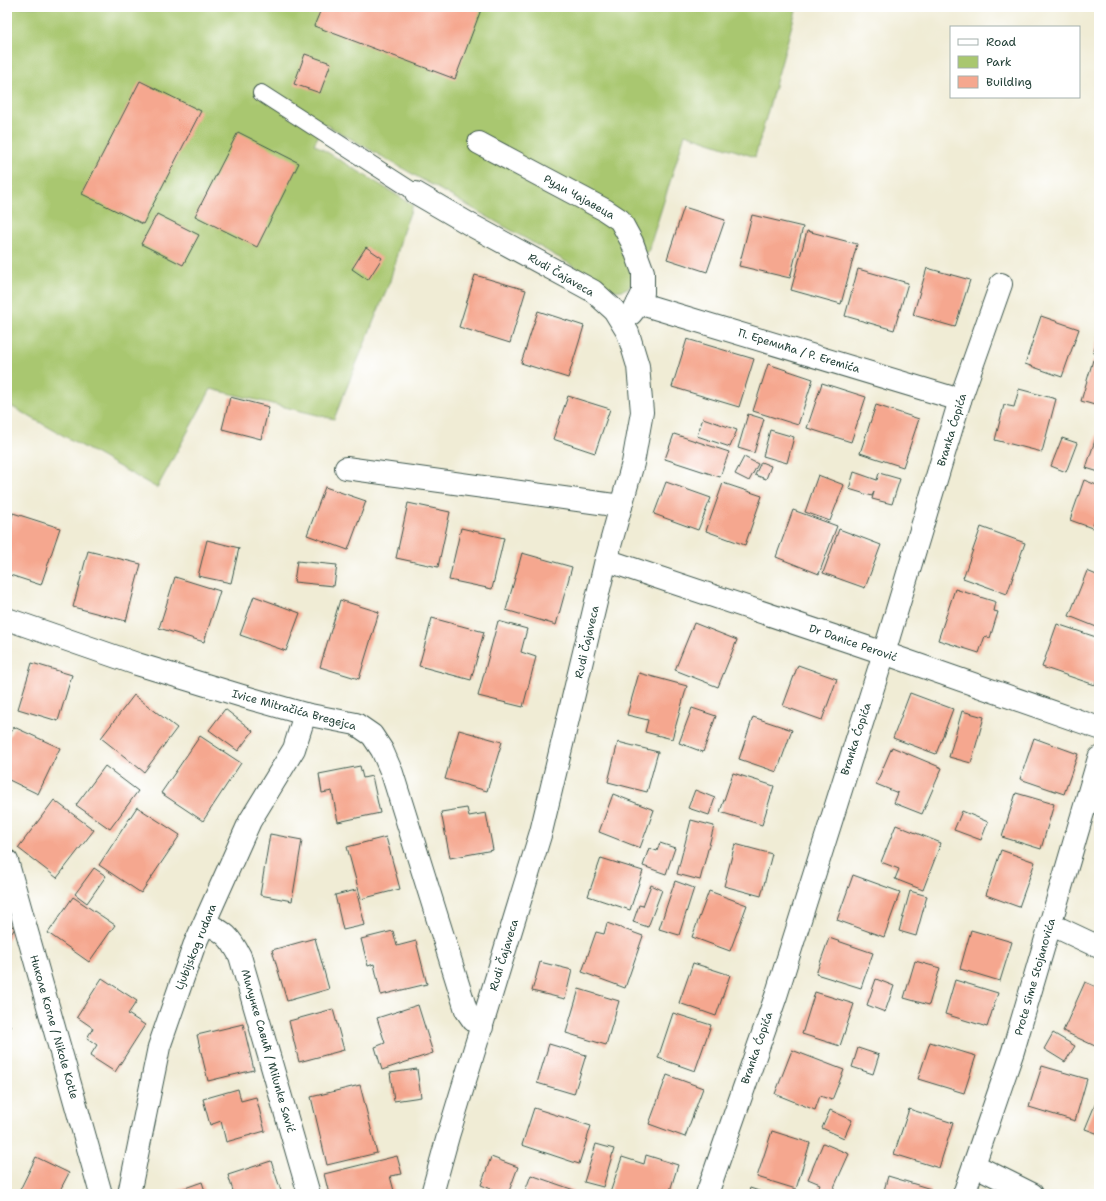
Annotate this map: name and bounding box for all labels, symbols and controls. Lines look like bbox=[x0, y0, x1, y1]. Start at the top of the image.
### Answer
legend bbox=[950, 26, 1080, 98]
text: Road bbox=[986, 34, 1017, 50]
text: Park bbox=[986, 54, 1012, 70]
text: Building bbox=[986, 74, 1032, 90]
street label: Руди Чајавеца bbox=[541, 171, 617, 223]
street label: Rudi Čajaveca bbox=[525, 249, 597, 300]
street label: П. Еремића / P. Eremića bbox=[736, 325, 862, 377]
street label: Branka Ćopića bbox=[933, 391, 970, 468]
street label: Rudi Čajaveca bbox=[570, 604, 603, 680]
street label: Dr Danice Perović bbox=[807, 621, 900, 665]
street label: Ivice Mitračića Bregejca bbox=[230, 686, 358, 734]
street label: Branka Ćopića bbox=[836, 700, 875, 777]
street label: Ljubijskog rudara bbox=[172, 902, 220, 992]
street label: Prote Sime Stojanovića bbox=[1011, 916, 1059, 1037]
street label: Rudi Čajaveca bbox=[485, 917, 522, 993]
street label: Николе Котле / Nikole Kotle bbox=[26, 953, 82, 1101]
street label: Милунке Савић / Milunke Savić bbox=[237, 968, 299, 1135]
street label: Branka Ćopića bbox=[737, 1009, 776, 1086]

